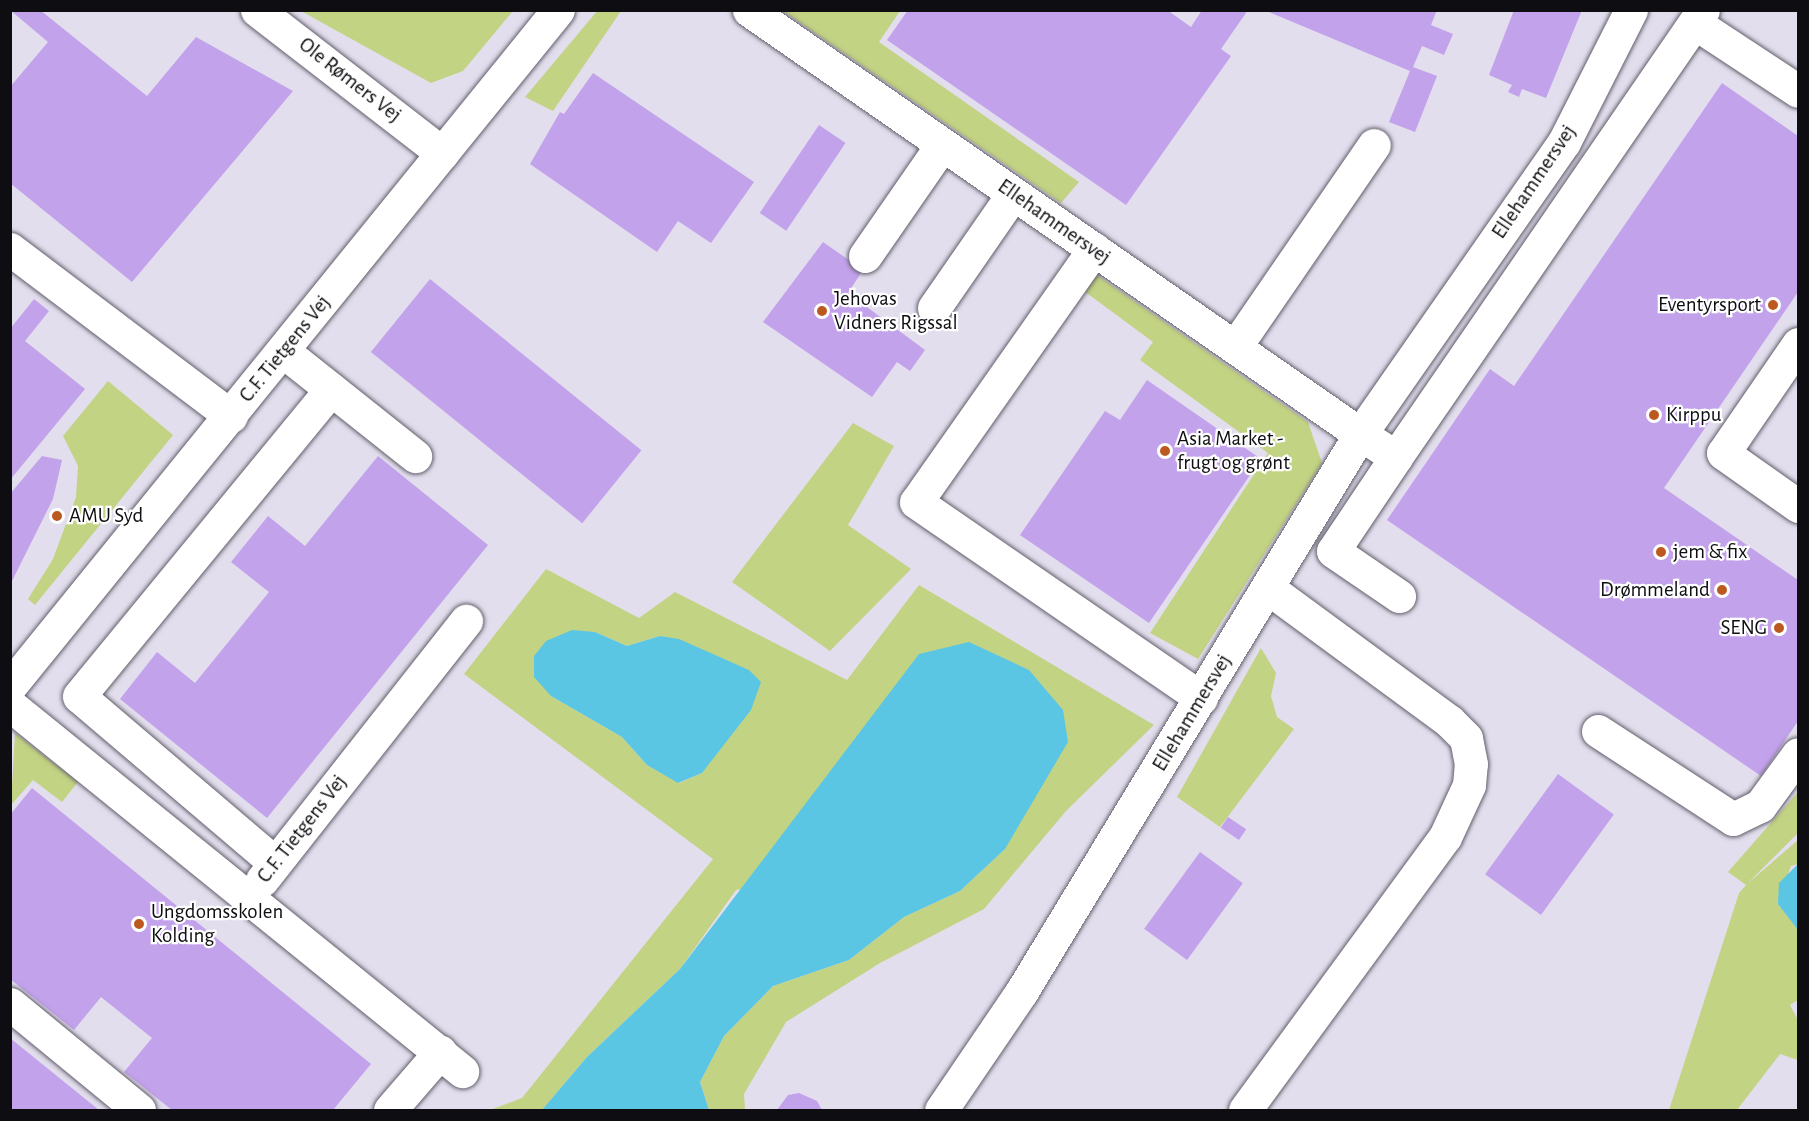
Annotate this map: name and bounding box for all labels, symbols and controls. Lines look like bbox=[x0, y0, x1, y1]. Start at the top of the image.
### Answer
street label: Ole Rømers Vej bbox=[294, 32, 406, 128]
street label: Ellehammersvej bbox=[1487, 120, 1581, 244]
street label: Ellehammersvej bbox=[993, 174, 1115, 270]
place label: Jehovas Vidners Rigssal bbox=[834, 286, 958, 336]
street label: C.F. Tietgens Vej bbox=[234, 290, 336, 408]
place label: Eventyrsport bbox=[1658, 292, 1761, 318]
marker: Eventyrsport bbox=[1766, 298, 1780, 312]
marker: Jehovas Vidners Rigssal bbox=[815, 304, 829, 318]
place label: Kirppu bbox=[1666, 402, 1721, 428]
marker: Kirppu bbox=[1647, 408, 1661, 422]
place label: Asia Market - frugt og grønt bbox=[1177, 426, 1290, 476]
marker: Asia Market - frugt og grønt bbox=[1158, 444, 1172, 458]
place label: AMU Syd bbox=[69, 503, 143, 529]
marker: AMU Syd bbox=[50, 509, 64, 523]
place label: jem & fix bbox=[1673, 539, 1747, 565]
marker: jem & fix bbox=[1654, 545, 1668, 559]
place label: Drømmeland bbox=[1600, 577, 1710, 603]
marker: Drømmeland bbox=[1715, 583, 1729, 597]
place label: SENG bbox=[1720, 615, 1767, 641]
marker: SENG bbox=[1772, 621, 1786, 635]
street label: Ellehammersvej bbox=[1147, 650, 1237, 776]
street label: C.F. Tietgens Vej bbox=[252, 770, 352, 888]
place label: Ungdomsskolen Kolding bbox=[151, 899, 283, 949]
marker: Ungdomsskolen Kolding bbox=[132, 917, 146, 931]

